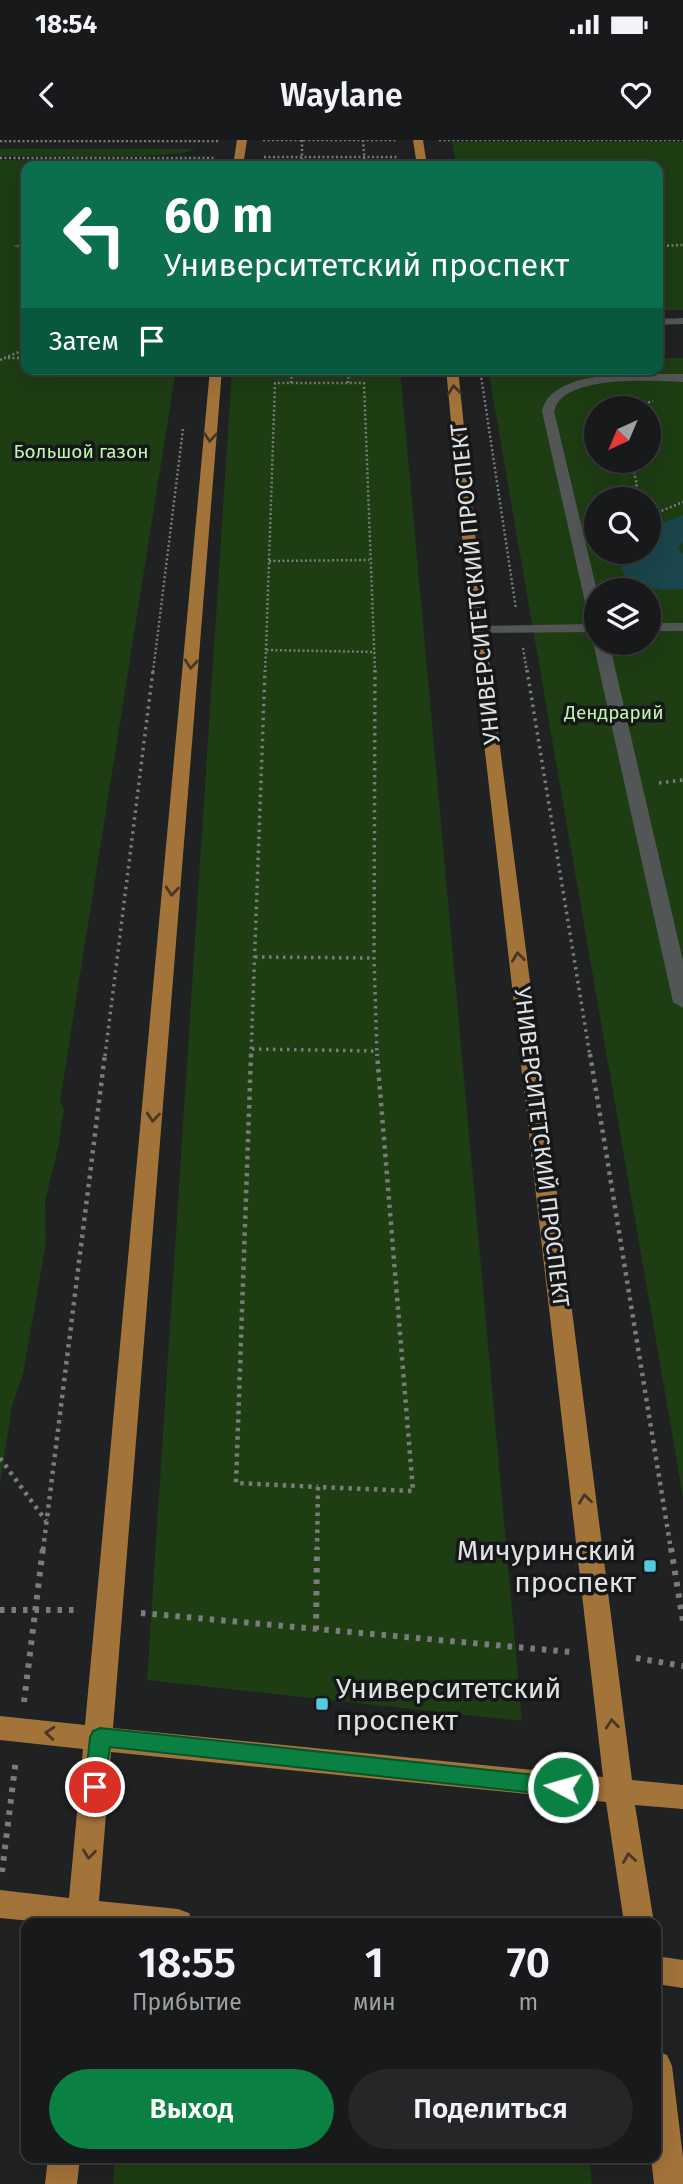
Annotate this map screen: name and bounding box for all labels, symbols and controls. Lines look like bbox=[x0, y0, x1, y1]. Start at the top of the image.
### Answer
text: 18:54 bbox=[35, 9, 97, 40]
icon: back bbox=[28, 76, 66, 114]
text: Waylane bbox=[280, 76, 403, 114]
icon: heart bbox=[617, 76, 655, 114]
text: 60 m bbox=[164, 186, 273, 245]
icon: left bbox=[49, 189, 140, 280]
text: Университетский проспект bbox=[164, 246, 569, 284]
icon: arrive bbox=[133, 322, 171, 360]
text: Затем bbox=[49, 326, 119, 357]
one-way arrow bbox=[446, 384, 461, 396]
north arrow bbox=[584, 396, 662, 472]
map controls bbox=[584, 396, 661, 655]
street label: УНИВЕРСИТЕТСКИЙ ПРОСПЕКТ bbox=[444, 422, 506, 746]
one-way arrow bbox=[203, 432, 218, 443]
park label: Большой газон bbox=[14, 440, 148, 463]
button: search bbox=[584, 487, 661, 564]
button: layers bbox=[584, 578, 661, 655]
one-way arrow bbox=[184, 659, 199, 670]
park label: Дендрарий bbox=[563, 701, 664, 724]
one-way arrow bbox=[165, 885, 180, 896]
one-way arrow bbox=[511, 951, 526, 962]
street label: УНИВЕРСИТЕТСКИЙ ПРОСПЕКТ bbox=[508, 985, 576, 1309]
one-way arrow bbox=[146, 1112, 161, 1123]
one-way arrow bbox=[578, 1493, 593, 1504]
place label: Мичуринский проспект bbox=[457, 1534, 636, 1599]
marker: Мичуринский проспект bbox=[642, 1558, 658, 1574]
place label: Университетский проспект bbox=[336, 1672, 561, 1737]
marker: Университетский проспект bbox=[314, 1696, 330, 1712]
one-way arrow bbox=[604, 1719, 619, 1730]
one-way arrow bbox=[44, 1726, 55, 1741]
position arrow bbox=[526, 1750, 600, 1824]
pin bbox=[65, 1757, 125, 1817]
icon: arrive bbox=[76, 1768, 114, 1806]
one-way arrow bbox=[81, 1848, 96, 1860]
one-way arrow bbox=[622, 1852, 637, 1864]
text: 18:55 bbox=[138, 1938, 236, 1988]
text: 1 bbox=[365, 1938, 384, 1988]
text: 70 bbox=[507, 1938, 550, 1988]
text: Прибытие bbox=[132, 1988, 242, 2016]
text: мин bbox=[353, 1988, 396, 2016]
text: m bbox=[519, 1988, 538, 2016]
button: Выход bbox=[49, 2069, 334, 2149]
button: Поделиться bbox=[348, 2069, 633, 2149]

